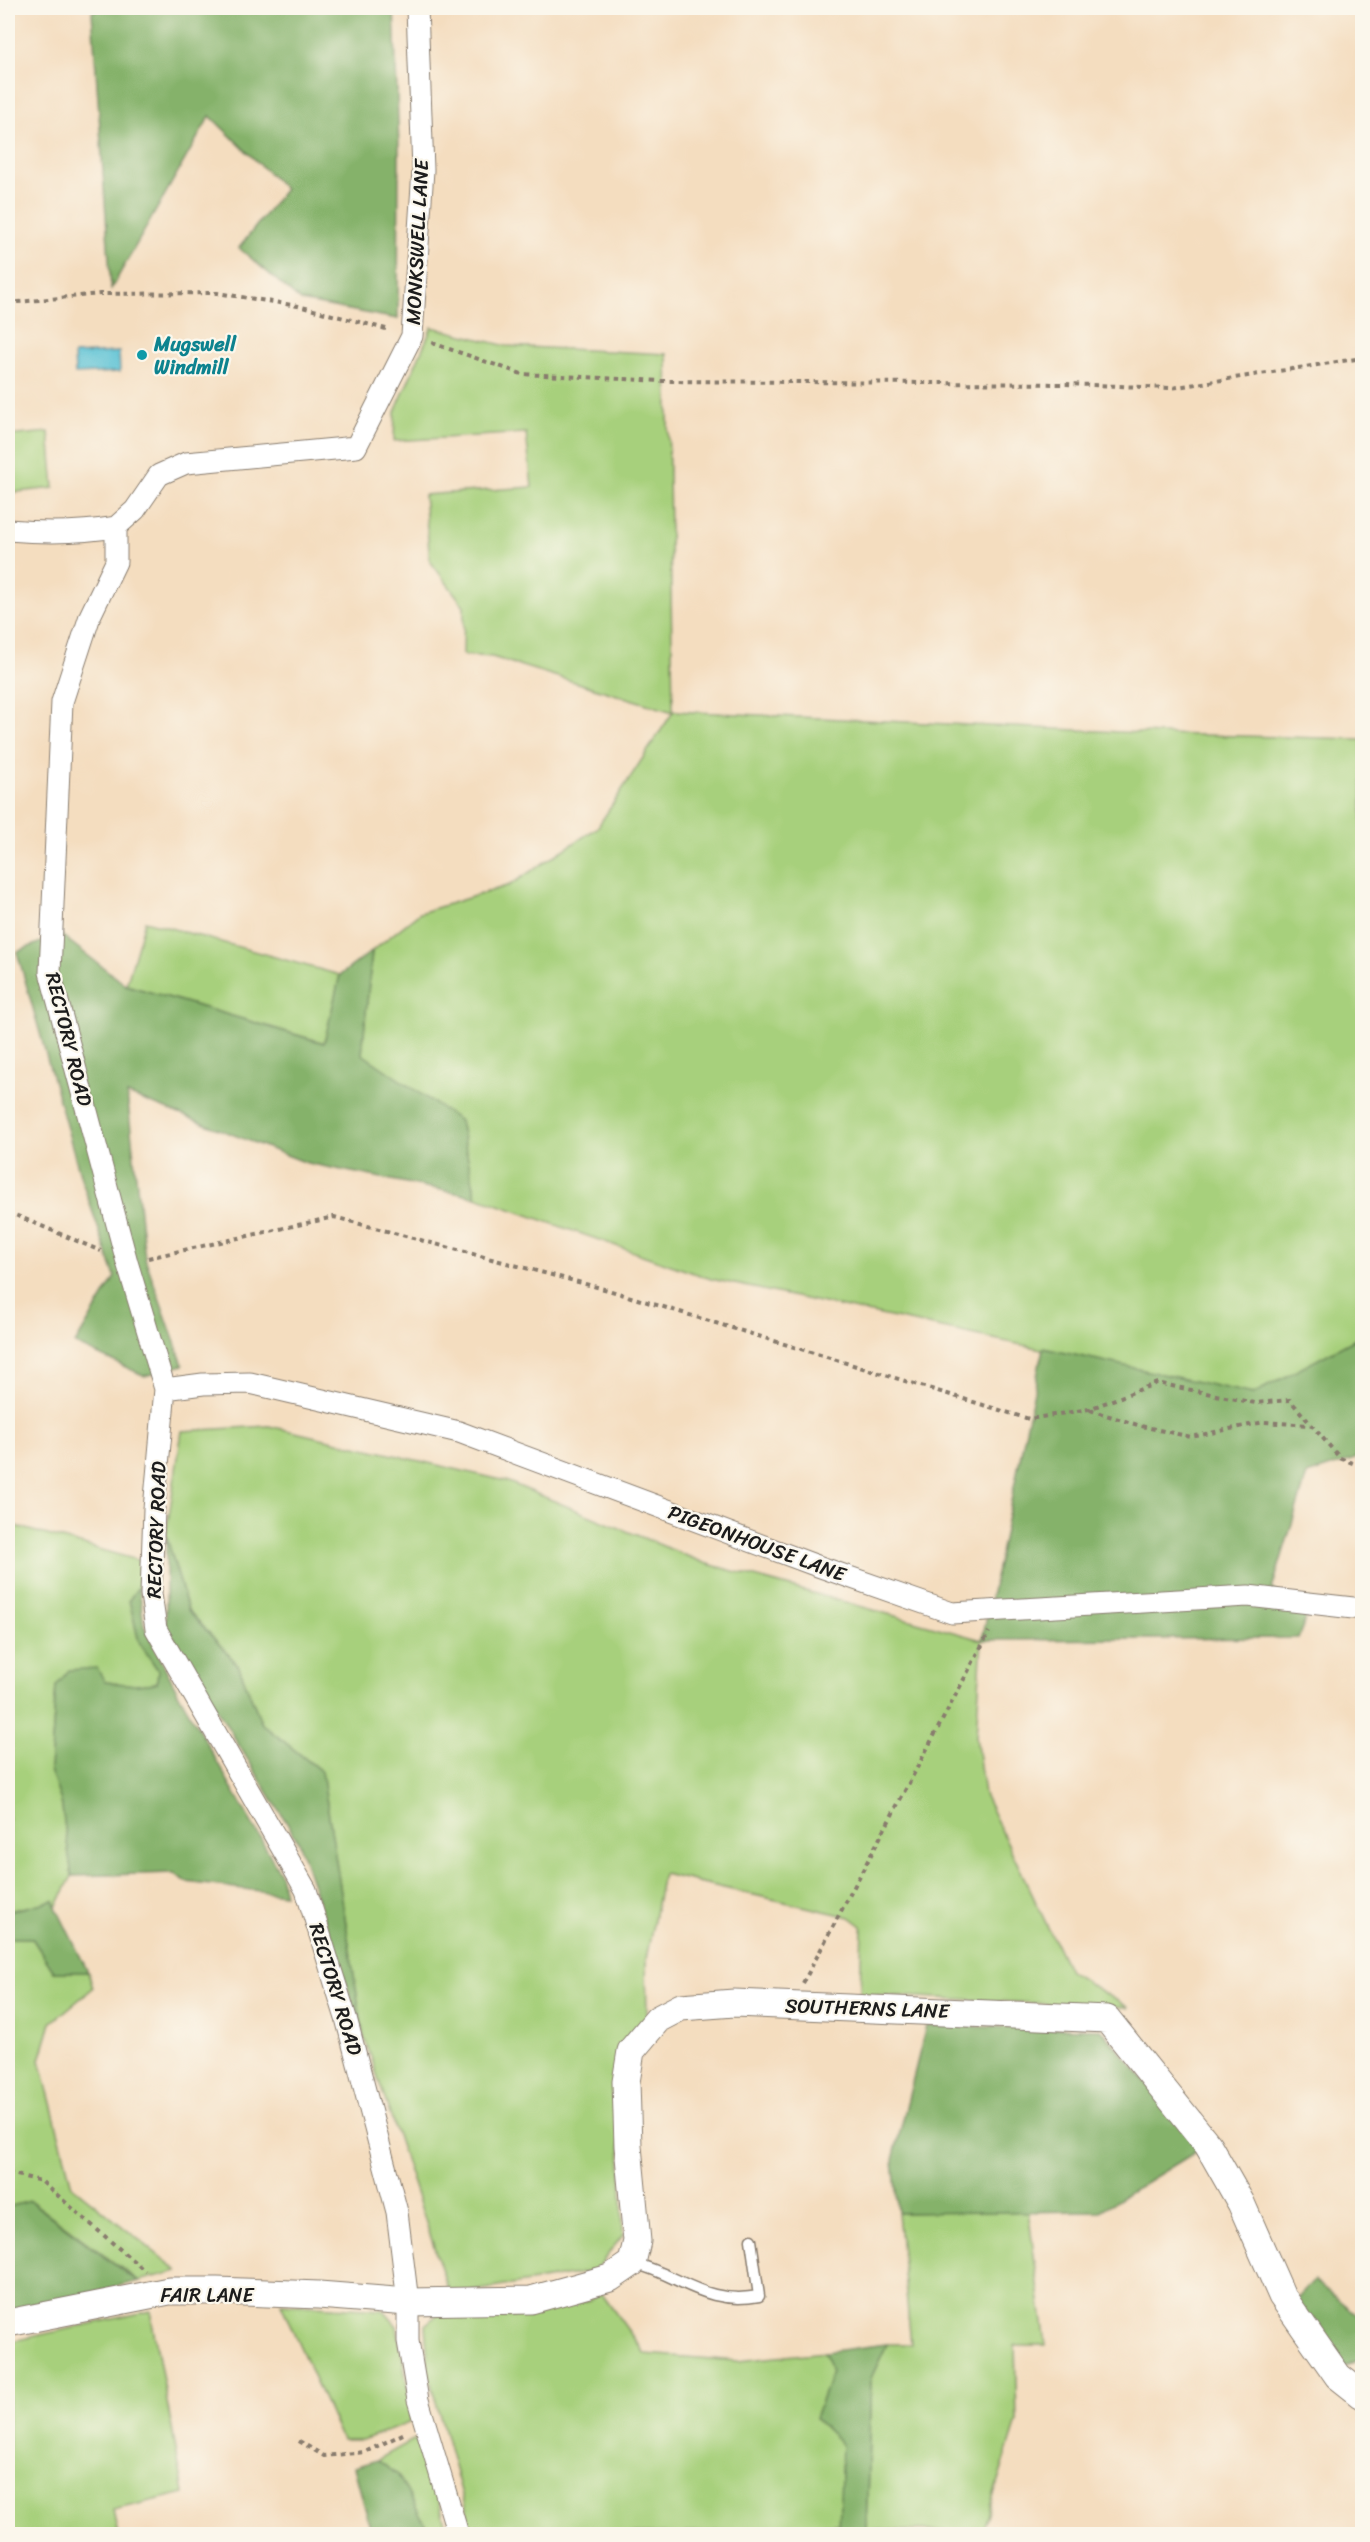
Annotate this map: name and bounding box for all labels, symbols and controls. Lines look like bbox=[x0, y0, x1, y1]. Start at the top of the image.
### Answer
street label: MONKSWELL LANE bbox=[396, 156, 439, 326]
place label: Mugswell Windmill bbox=[153, 327, 237, 385]
marker: Mugswell Windmill bbox=[135, 348, 149, 362]
street label: RECTORY ROAD bbox=[35, 968, 102, 1110]
street label: RECTORY ROAD bbox=[137, 1461, 176, 1599]
street label: PIGEONHOUSE LANE bbox=[663, 1495, 852, 1593]
street label: RECTORY ROAD bbox=[299, 1919, 372, 2060]
street label: SOUTHERNS LANE bbox=[784, 1988, 951, 2029]
street label: FAIR LANE bbox=[160, 2278, 255, 2313]

